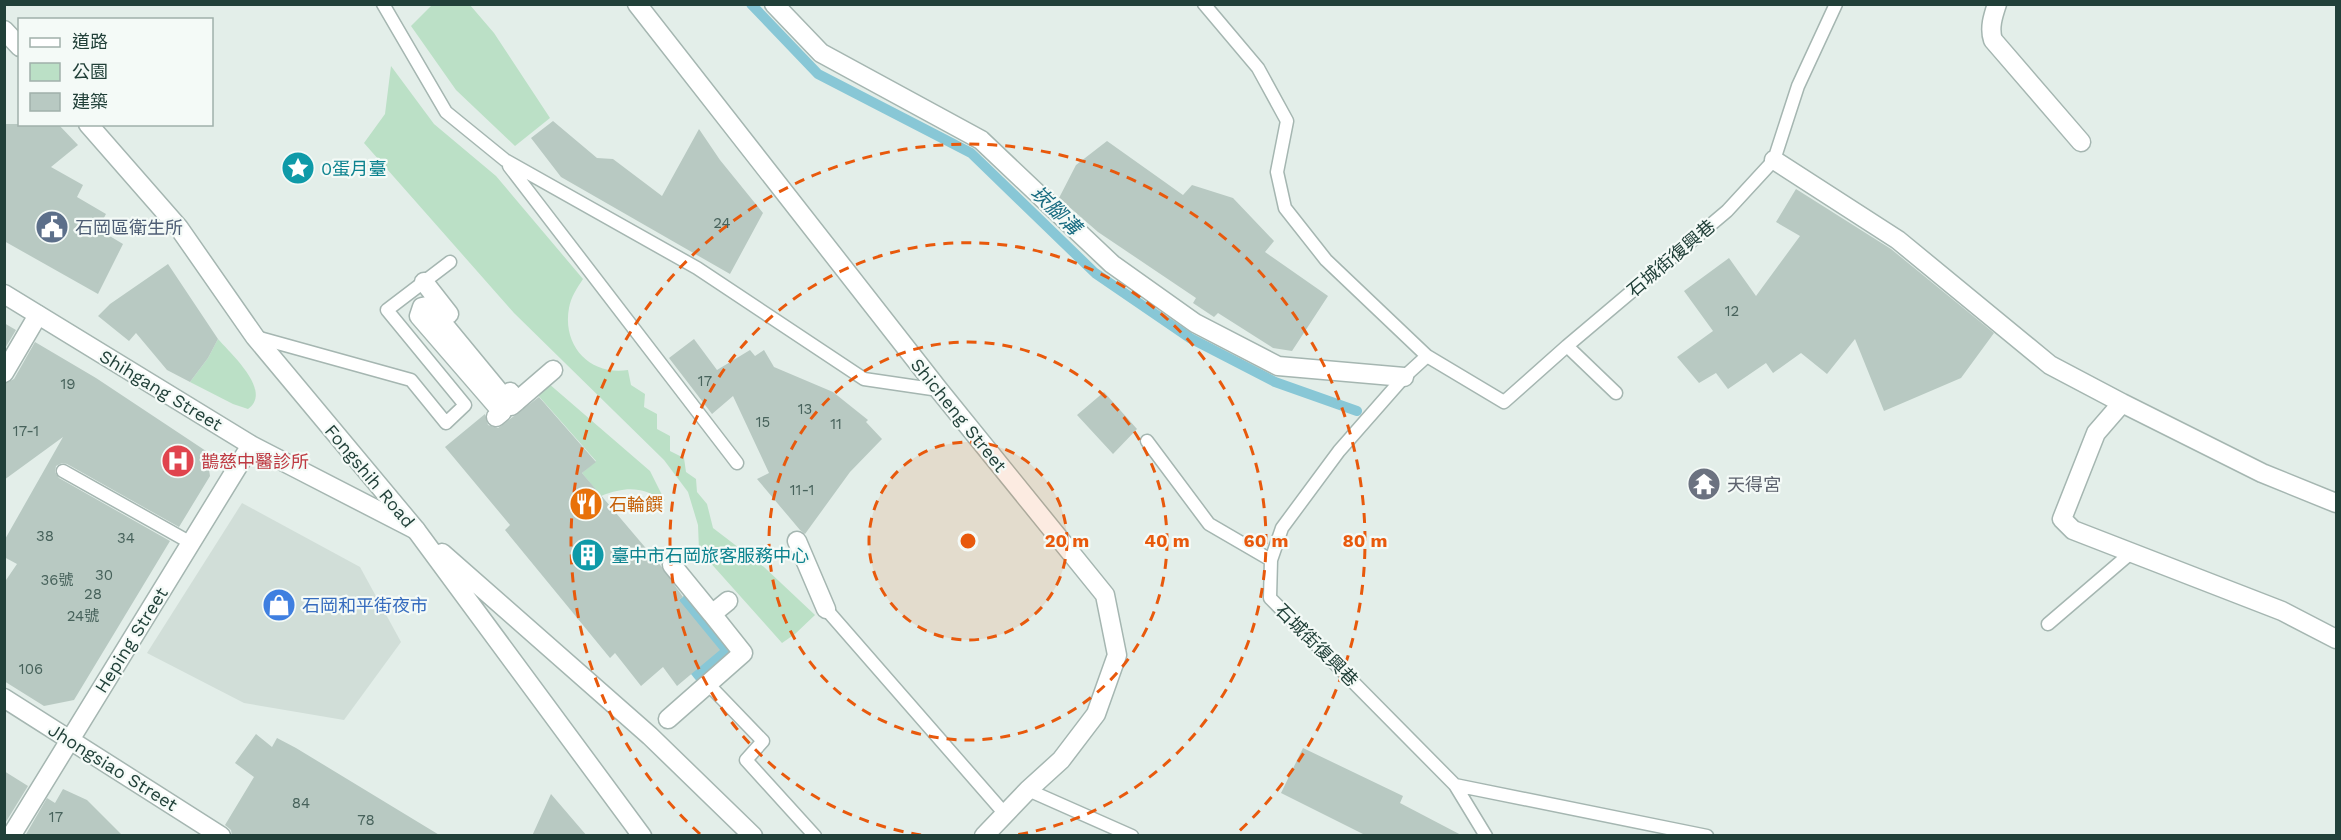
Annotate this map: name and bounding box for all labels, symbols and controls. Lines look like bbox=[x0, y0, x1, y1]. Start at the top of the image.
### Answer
legend bbox=[18, 18, 213, 126]
text: 道路 bbox=[72, 31, 108, 52]
text: 公園 bbox=[72, 61, 108, 82]
text: 建築 bbox=[72, 91, 108, 112]
place icon: 0蛋月臺 bbox=[280, 150, 316, 186]
place label: 0蛋月臺 bbox=[321, 158, 386, 179]
water label: 崁腳溝 bbox=[1026, 181, 1088, 242]
public building icon: 石岡區衛生所 bbox=[34, 209, 70, 245]
house number: 24 bbox=[713, 214, 731, 232]
street label: 石城街復興巷 bbox=[1623, 215, 1719, 301]
place label: 石岡區衛生所 bbox=[75, 217, 183, 238]
house number: 12 bbox=[1725, 302, 1739, 320]
street label: Shihgang Street bbox=[96, 345, 227, 435]
street label: Shicheng Street bbox=[907, 354, 1012, 476]
house number: 17 bbox=[698, 372, 712, 390]
house number: 19 bbox=[60, 375, 76, 393]
house number: 13 bbox=[798, 400, 812, 418]
house number: 15 bbox=[756, 413, 770, 431]
house number: 11 bbox=[830, 415, 842, 433]
street label: Fongshih Road bbox=[321, 420, 419, 532]
house number: 17-1 bbox=[13, 422, 39, 440]
hospital icon: 鵲慈中醫診所 bbox=[160, 443, 196, 479]
place label: 鵲慈中醫診所 bbox=[201, 451, 309, 472]
temple icon: 天得宮 bbox=[1686, 466, 1722, 502]
place label: 天得宮 bbox=[1727, 474, 1781, 495]
house number: 11-1 bbox=[790, 481, 814, 499]
restaurant icon: 石輪饌 bbox=[568, 486, 604, 522]
place label: 石輪饌 bbox=[609, 494, 663, 515]
house number: 38 bbox=[36, 527, 54, 545]
house number: 34 bbox=[117, 529, 135, 547]
text: 20 m bbox=[1045, 530, 1089, 551]
text: 40 m bbox=[1144, 530, 1190, 551]
text: 60 m bbox=[1244, 530, 1288, 551]
text: 80 m bbox=[1343, 530, 1387, 551]
centre of rings bbox=[958, 531, 978, 551]
building icon: 臺中市石岡旅客服務中心 bbox=[570, 537, 606, 573]
place label: 臺中市石岡旅客服務中心 bbox=[611, 545, 809, 566]
house number: 30 bbox=[95, 566, 113, 584]
house number: 36號 bbox=[41, 571, 73, 589]
street label: Heping Street bbox=[90, 583, 172, 697]
house number: 28 bbox=[84, 585, 102, 603]
shop icon: 石岡和平街夜市 bbox=[261, 587, 297, 623]
place label: 石岡和平街夜市 bbox=[302, 595, 428, 616]
street label: 石城街復興巷 bbox=[1271, 599, 1363, 691]
house number: 24號 bbox=[67, 607, 99, 625]
house number: 106 bbox=[19, 660, 43, 678]
street label: Jhongsiao Street bbox=[45, 719, 182, 815]
house number: 84 bbox=[292, 794, 310, 812]
house number: 17 bbox=[49, 808, 63, 826]
house number: 78 bbox=[357, 811, 375, 829]

